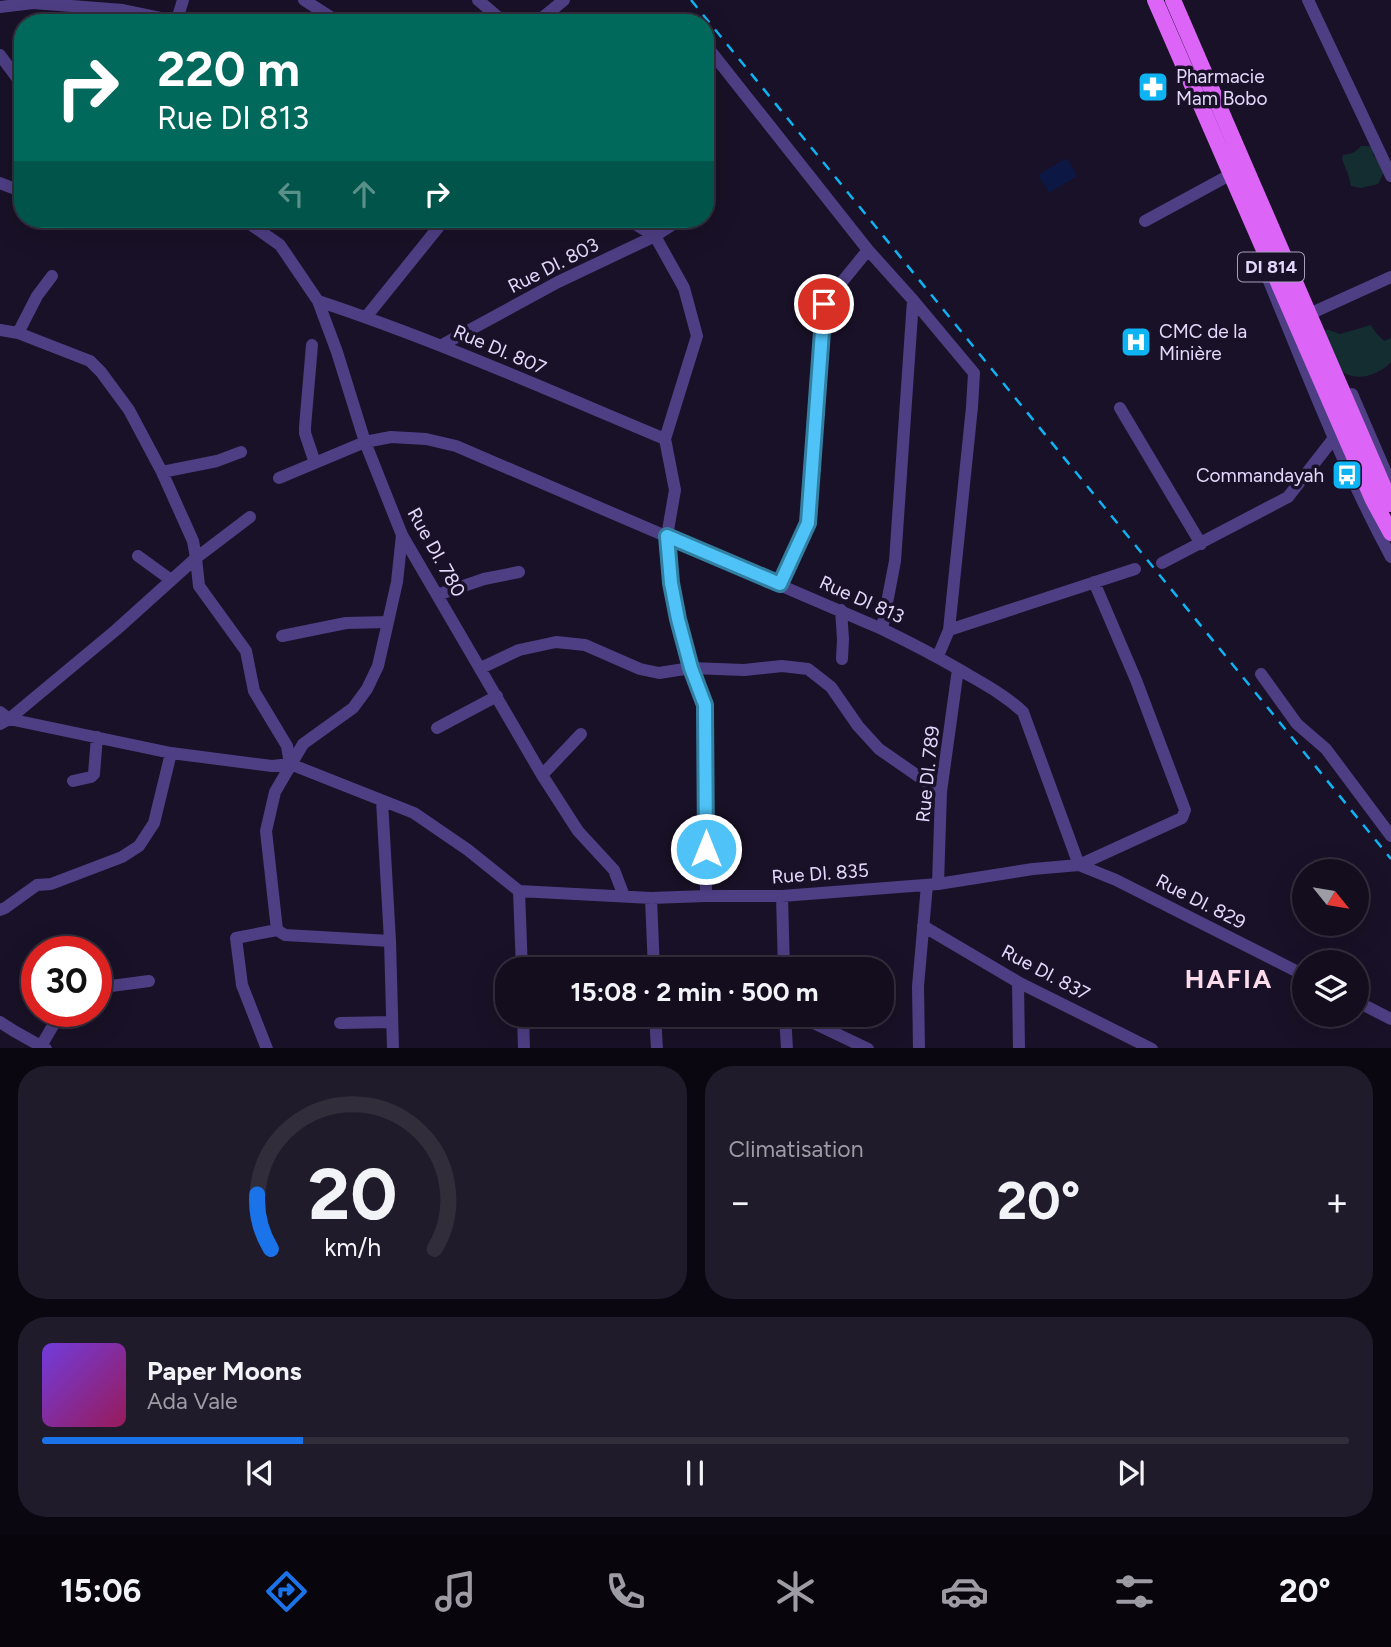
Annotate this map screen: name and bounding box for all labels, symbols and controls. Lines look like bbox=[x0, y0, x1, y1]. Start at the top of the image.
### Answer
text: 220 m bbox=[157, 39, 300, 98]
icon: right bbox=[42, 42, 133, 133]
place label: Pharmacie Mam Bobo bbox=[1176, 65, 1267, 110]
pharmacy icon: Pharmacie Mam Bobo bbox=[1136, 70, 1170, 104]
text: Rue DI 813 bbox=[157, 99, 309, 137]
icon: left bbox=[272, 175, 310, 213]
icon: ahead bbox=[345, 175, 383, 213]
icon: right bbox=[418, 175, 456, 213]
street label: Rue DI. 803 bbox=[504, 233, 602, 298]
road number: DI 814 bbox=[1238, 253, 1304, 282]
pin bbox=[794, 274, 854, 334]
icon: arrive bbox=[805, 285, 843, 323]
street label: Rue DI. 807 bbox=[450, 320, 550, 379]
place label: CMC de la Minière bbox=[1159, 320, 1247, 365]
hospital icon: CMC de la Minière bbox=[1119, 325, 1153, 359]
bus stop icon: Commandayah bbox=[1330, 458, 1364, 492]
place label: Commandayah bbox=[1196, 464, 1324, 487]
street label: Rue DI. 780 bbox=[403, 504, 470, 601]
street label: Rue DI 813 bbox=[816, 571, 908, 628]
street label: Rue DI. 789 bbox=[911, 725, 944, 824]
position arrow bbox=[669, 812, 743, 886]
street label: Rue DI. 835 bbox=[771, 859, 869, 888]
north arrow bbox=[1292, 859, 1368, 936]
map controls bbox=[1292, 859, 1369, 1027]
street label: Rue DI. 829 bbox=[1152, 869, 1249, 934]
speed limit sign: 30 bbox=[21, 936, 112, 1027]
street label: Rue DI. 837 bbox=[998, 940, 1094, 1005]
button: layers bbox=[1292, 950, 1369, 1027]
district label: HAFIA bbox=[1185, 963, 1273, 995]
text: 15:08 · 2 min · 500 m bbox=[570, 976, 819, 1008]
text: Climatisation bbox=[729, 1135, 863, 1163]
text: 20 bbox=[308, 1150, 397, 1237]
text: 20° bbox=[997, 1170, 1080, 1232]
text: − bbox=[729, 1179, 752, 1225]
text: + bbox=[1325, 1179, 1349, 1225]
text: km/h bbox=[324, 1231, 381, 1261]
text: Paper Moons bbox=[147, 1355, 302, 1387]
text: Ada Vale bbox=[147, 1387, 238, 1415]
icon: previous bbox=[241, 1454, 279, 1492]
icon: pause bbox=[676, 1454, 714, 1492]
icon: next bbox=[1112, 1454, 1150, 1492]
icon: directions bbox=[262, 1567, 311, 1616]
icon: music bbox=[431, 1567, 480, 1616]
icon: phone bbox=[601, 1567, 650, 1616]
icon: climate bbox=[771, 1567, 820, 1616]
icon: car bbox=[940, 1567, 989, 1616]
icon: filters bbox=[1110, 1567, 1159, 1616]
text: 15:06 bbox=[60, 1572, 141, 1610]
text: 20° bbox=[1279, 1572, 1331, 1610]

